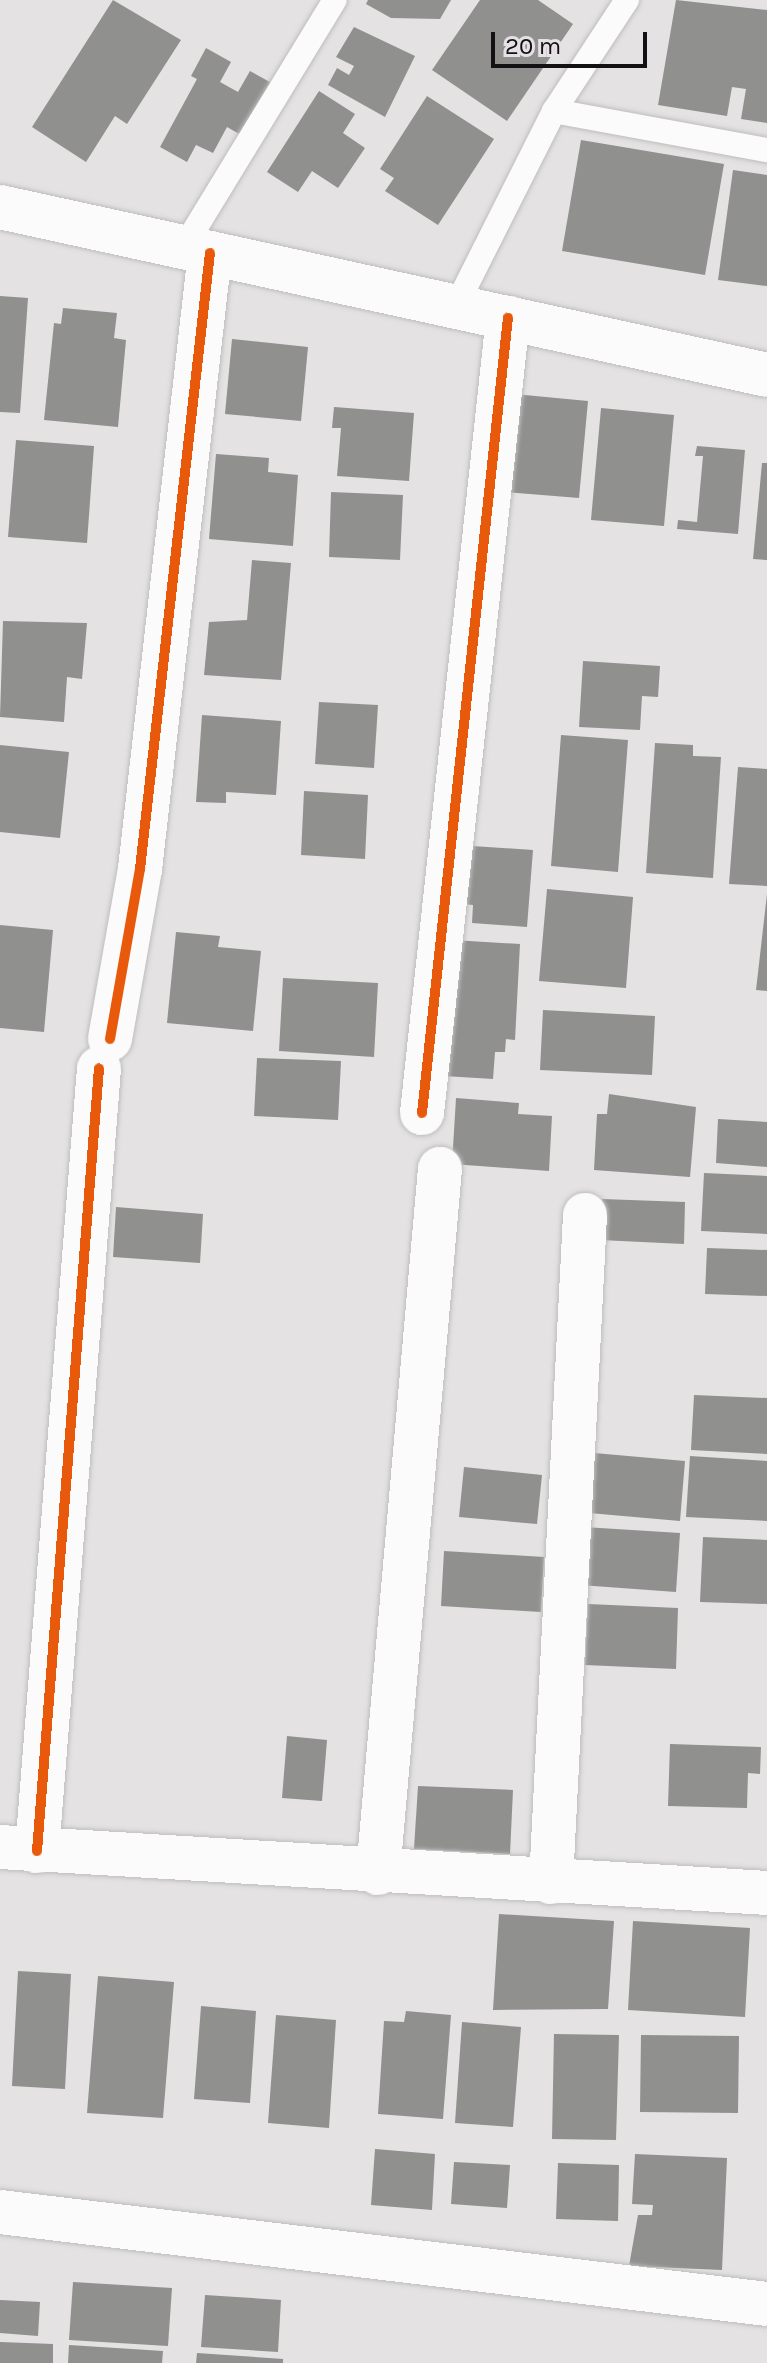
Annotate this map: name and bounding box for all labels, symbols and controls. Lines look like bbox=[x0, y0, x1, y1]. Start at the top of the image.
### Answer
scale bar bbox=[495, 16, 651, 66]
text: 20 m bbox=[505, 32, 561, 60]

